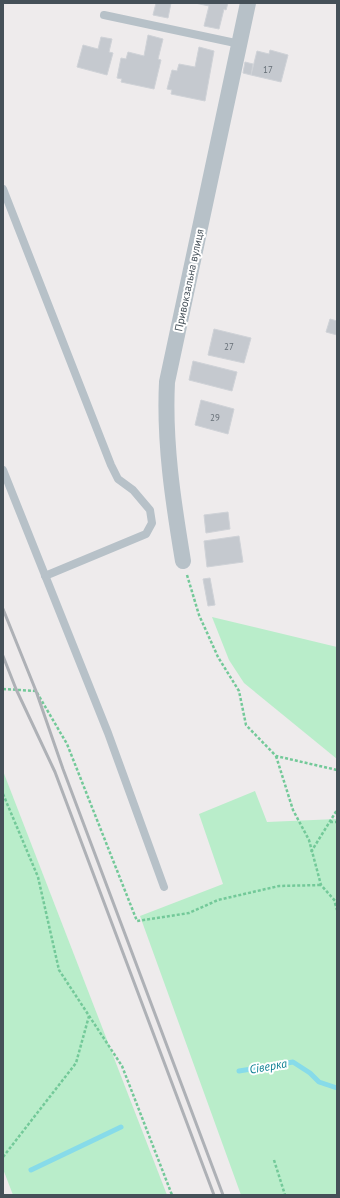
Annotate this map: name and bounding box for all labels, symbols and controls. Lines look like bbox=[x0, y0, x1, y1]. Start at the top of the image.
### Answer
house number: 17 bbox=[263, 64, 273, 75]
street label: Привокзальна вулиця bbox=[171, 227, 207, 333]
house number: 27 bbox=[224, 341, 234, 352]
house number: 29 bbox=[210, 412, 220, 423]
water label: Сіверка bbox=[248, 1055, 288, 1077]

